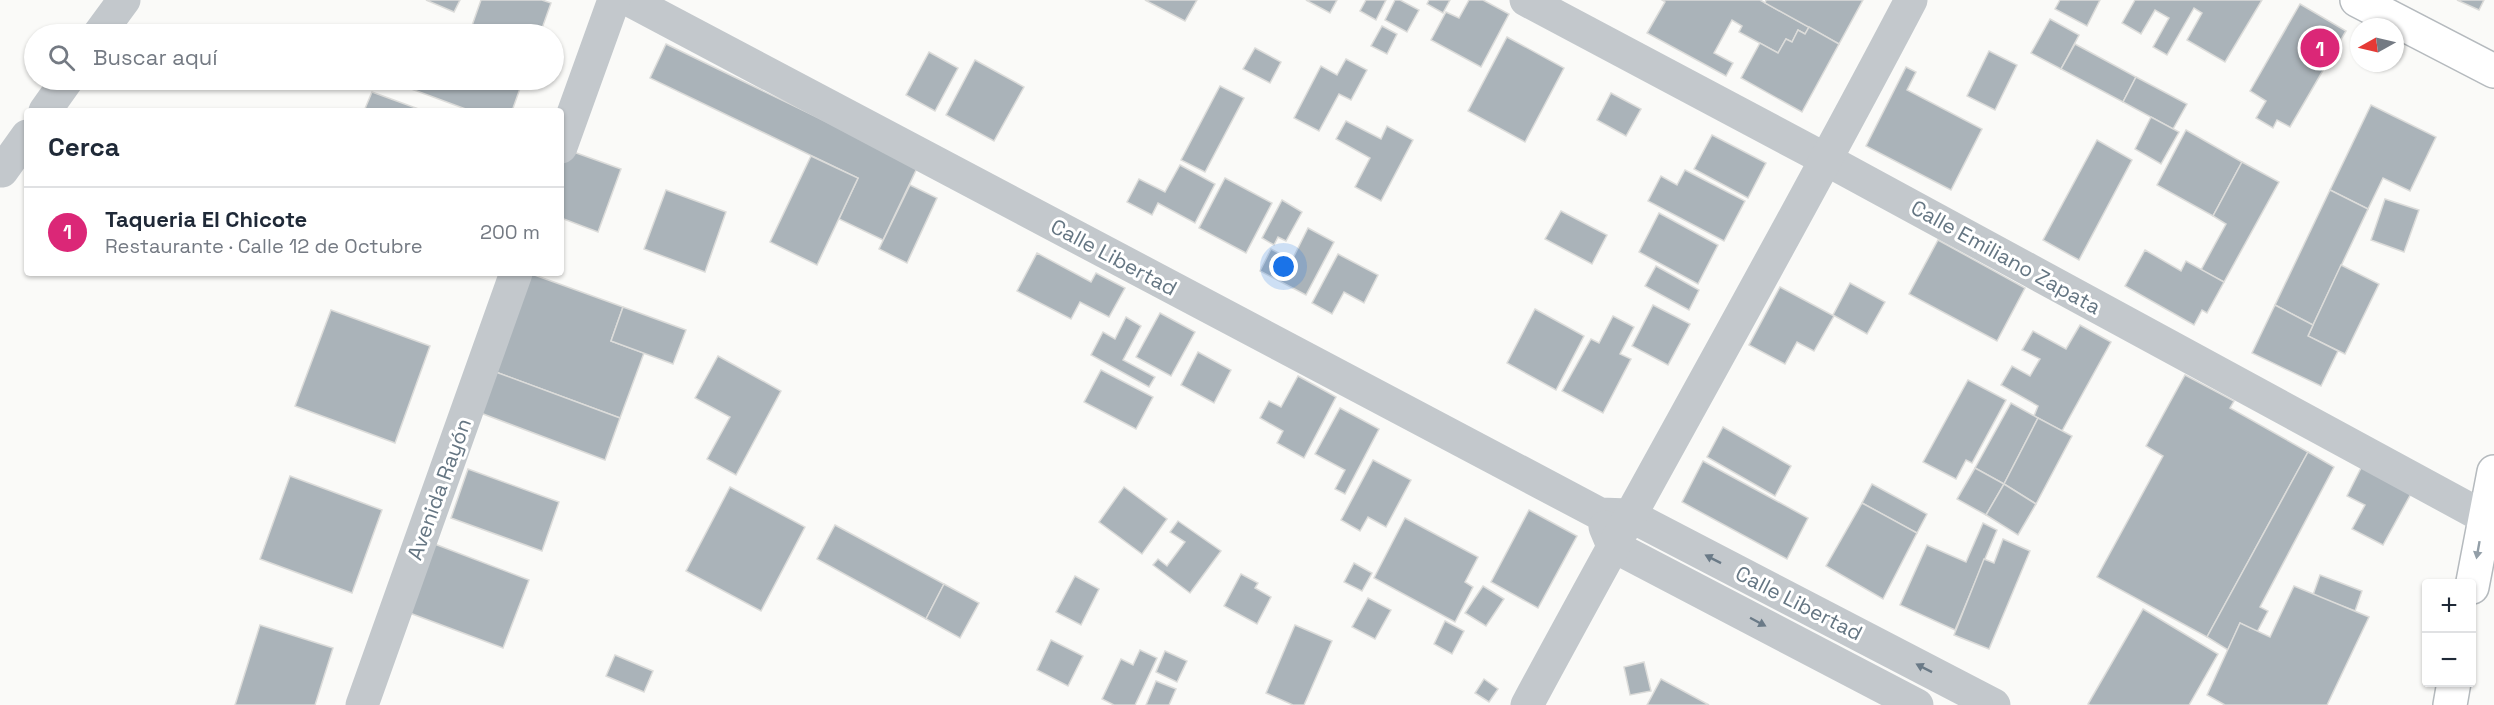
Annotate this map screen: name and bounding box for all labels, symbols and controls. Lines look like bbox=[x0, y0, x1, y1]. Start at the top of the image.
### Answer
north arrow bbox=[2350, 18, 2404, 72]
search box bbox=[24, 24, 564, 90]
pin: 1 bbox=[2300, 26, 2340, 70]
icon: search bbox=[45, 41, 78, 74]
text: Buscar aquí bbox=[93, 43, 218, 71]
text: Cerca bbox=[48, 130, 120, 164]
street label: Calle Emiliano Zapata bbox=[1906, 194, 2106, 320]
text: Taqueria El Chicote bbox=[105, 205, 307, 233]
street label: Calle Libertad bbox=[1046, 212, 1182, 302]
text: 1 bbox=[63, 219, 72, 245]
text: 200 m bbox=[480, 219, 540, 245]
text: Restaurante · Calle 12 de Octubre bbox=[105, 233, 423, 259]
your location bbox=[1269, 252, 1298, 281]
street label: Avenida Rayón bbox=[401, 414, 477, 564]
one-way arrow bbox=[2473, 540, 2482, 559]
one-way arrow bbox=[1705, 554, 1722, 564]
street label: Calle Libertad bbox=[1731, 559, 1867, 647]
map controls bbox=[2422, 579, 2476, 687]
button: + bbox=[2422, 579, 2476, 633]
one-way arrow bbox=[1749, 617, 1766, 627]
button: − bbox=[2422, 633, 2476, 687]
one-way arrow bbox=[1915, 663, 1932, 673]

